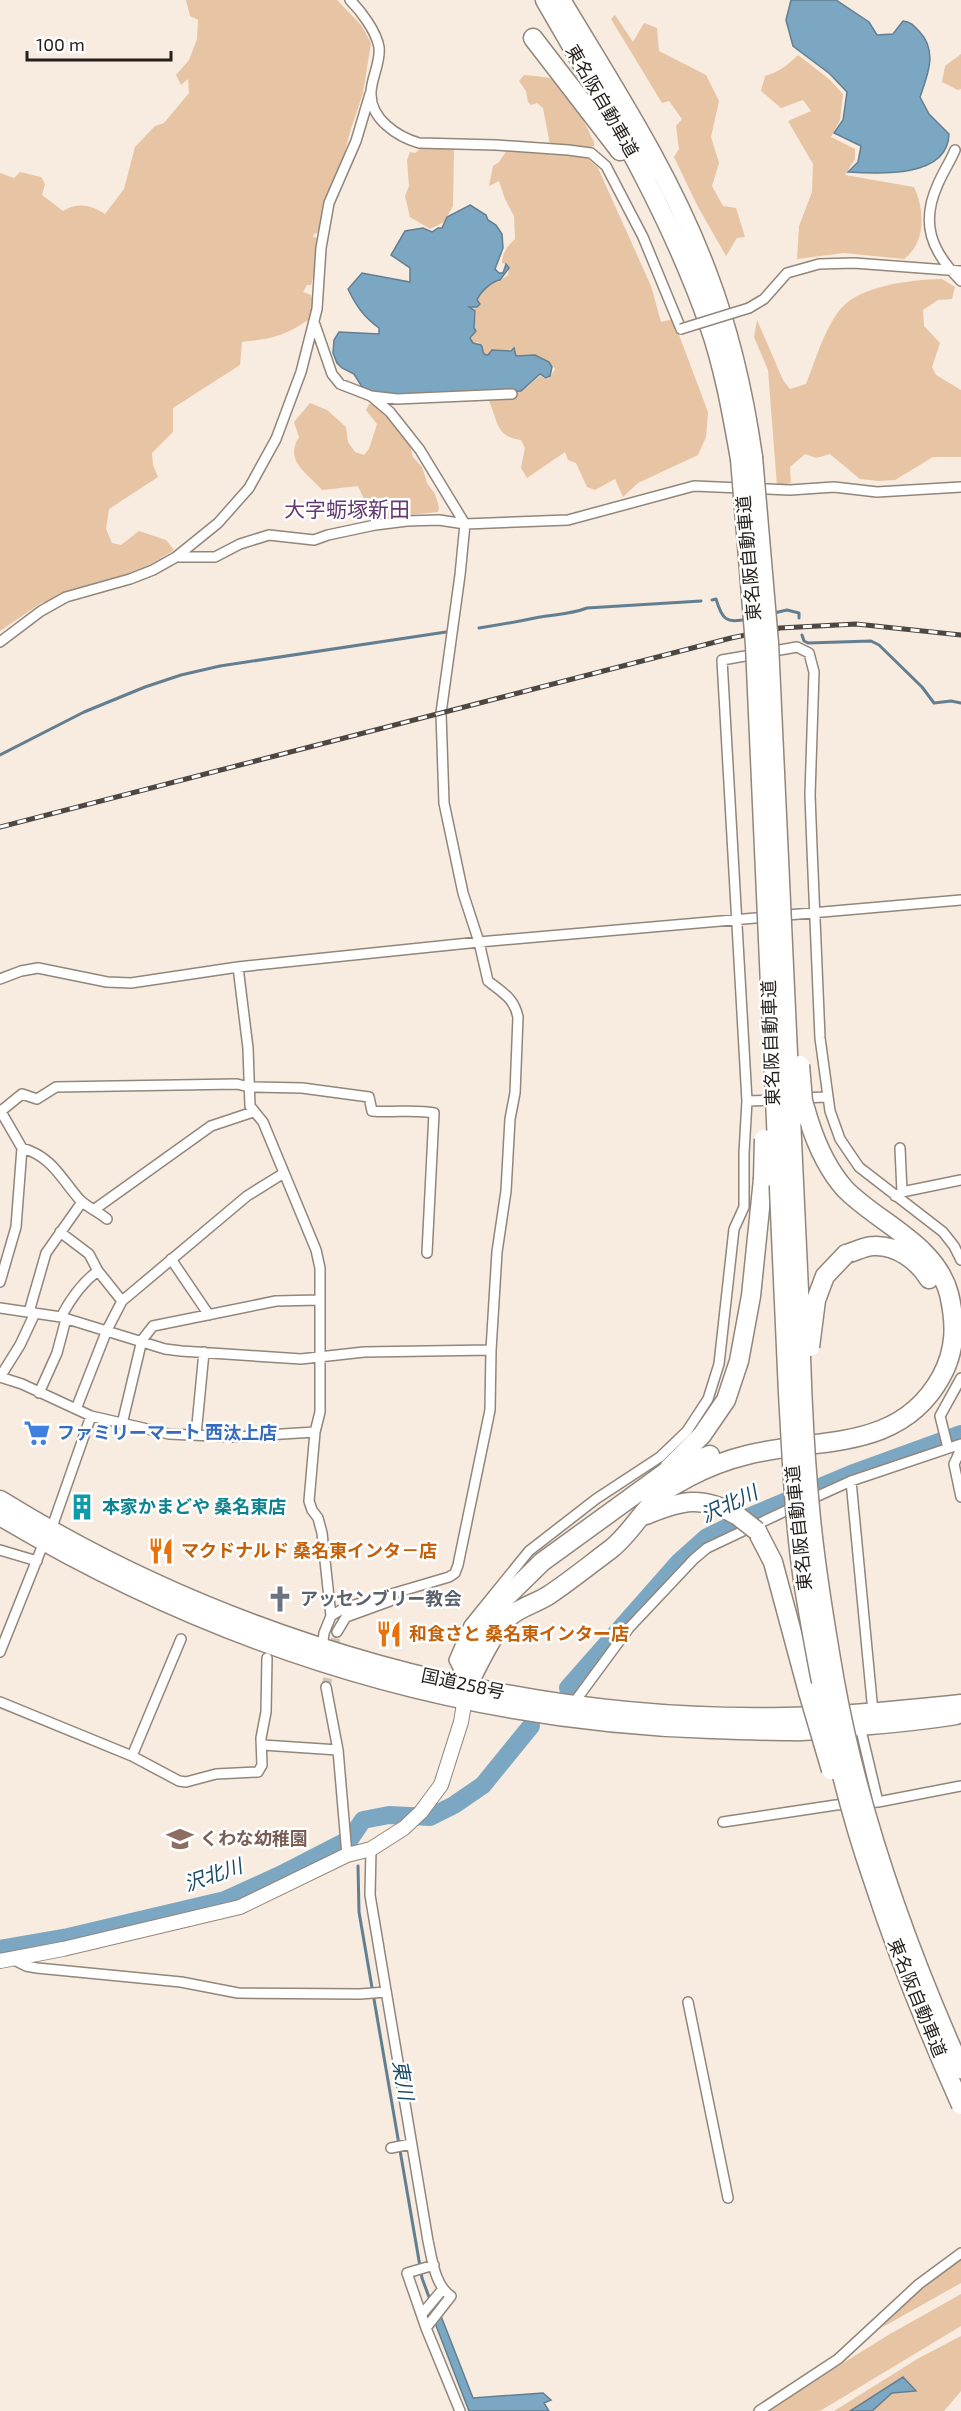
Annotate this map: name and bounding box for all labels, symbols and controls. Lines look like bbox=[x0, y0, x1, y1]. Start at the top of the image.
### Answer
scale bar bbox=[27, 24, 171, 62]
text: 100 m bbox=[36, 33, 85, 55]
street label: 東名阪自動車道 bbox=[562, 40, 644, 161]
street label: 東名阪自動車道 bbox=[732, 494, 764, 622]
district label: 大字蛎塚新田 bbox=[284, 496, 410, 521]
street label: 東名阪自動車道 bbox=[757, 980, 783, 1106]
supermarket icon: ファミリーマート 西汰上店 bbox=[22, 1418, 52, 1448]
place label: ファミリーマート 西汰上店 bbox=[57, 1421, 277, 1443]
street label: 東名阪自動車道 bbox=[780, 1464, 816, 1592]
water label: 沢北川 bbox=[696, 1479, 763, 1527]
building icon: 本家かまどや 桑名東店 bbox=[67, 1492, 97, 1522]
place label: 本家かまどや 桑名東店 bbox=[102, 1495, 286, 1517]
restaurant icon: マクドナルド 桑名東インタ－店 bbox=[146, 1536, 176, 1566]
place label: マクドナルド 桑名東インタ－店 bbox=[181, 1539, 437, 1561]
church icon: アッセンブリー教会 bbox=[265, 1584, 295, 1614]
place label: アッセンブリー教会 bbox=[300, 1587, 461, 1609]
restaurant icon: 和食さと 桑名東インター店 bbox=[374, 1619, 404, 1649]
place label: 和食さと 桑名東インター店 bbox=[409, 1622, 629, 1644]
street label: 国道258号 bbox=[419, 1663, 507, 1703]
school or university icon: くわな幼稚園 bbox=[165, 1824, 195, 1854]
place label: くわな幼稚園 bbox=[200, 1827, 308, 1849]
water label: 沢北川 bbox=[180, 1852, 247, 1895]
street label: 東名阪自動車道 bbox=[884, 1935, 952, 2060]
water label: 東川 bbox=[389, 2058, 420, 2104]

